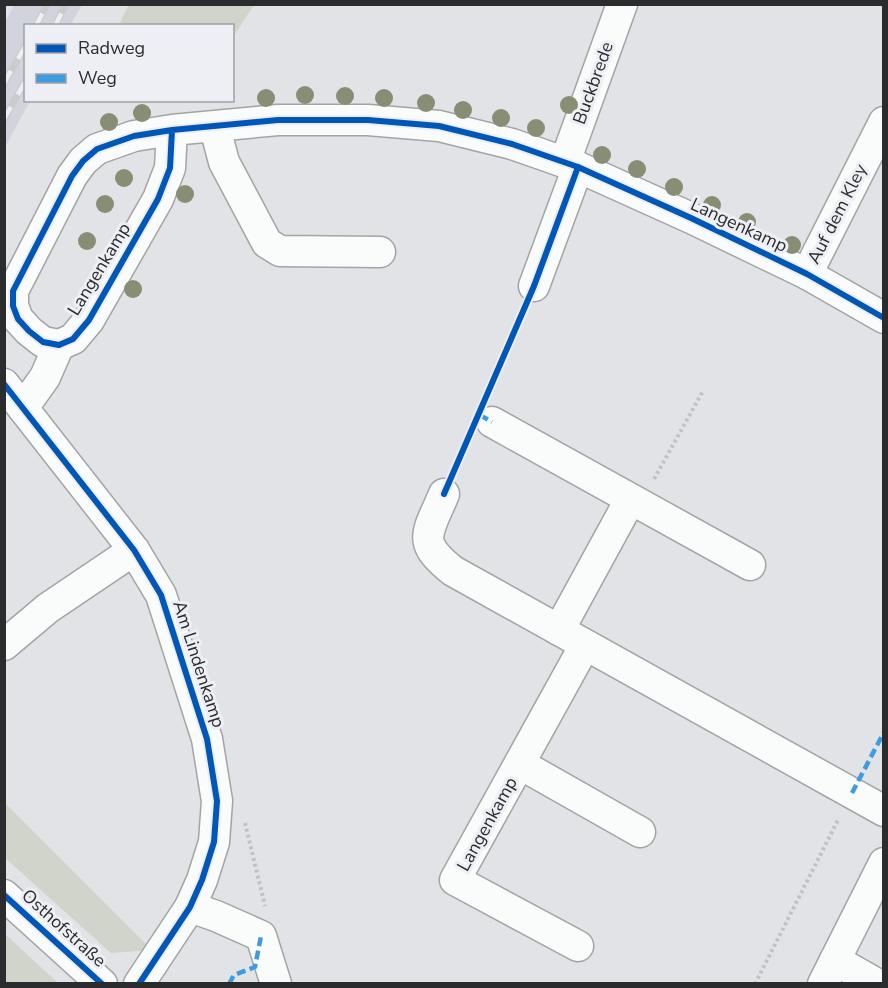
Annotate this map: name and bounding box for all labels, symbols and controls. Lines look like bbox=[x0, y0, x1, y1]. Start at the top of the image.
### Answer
legend bbox=[24, 24, 234, 102]
text: Radweg bbox=[78, 36, 145, 60]
street label: Buckbrede bbox=[567, 38, 619, 128]
text: Weg bbox=[78, 66, 117, 90]
street label: Auf dem Kley bbox=[802, 159, 873, 268]
street label: Langenkamp bbox=[687, 192, 791, 258]
street label: Langenkamp bbox=[62, 218, 136, 320]
street label: Am Lindenkamp bbox=[167, 598, 231, 730]
street label: Langenkamp bbox=[451, 773, 523, 875]
street label: Osthofstraße bbox=[17, 884, 111, 972]

